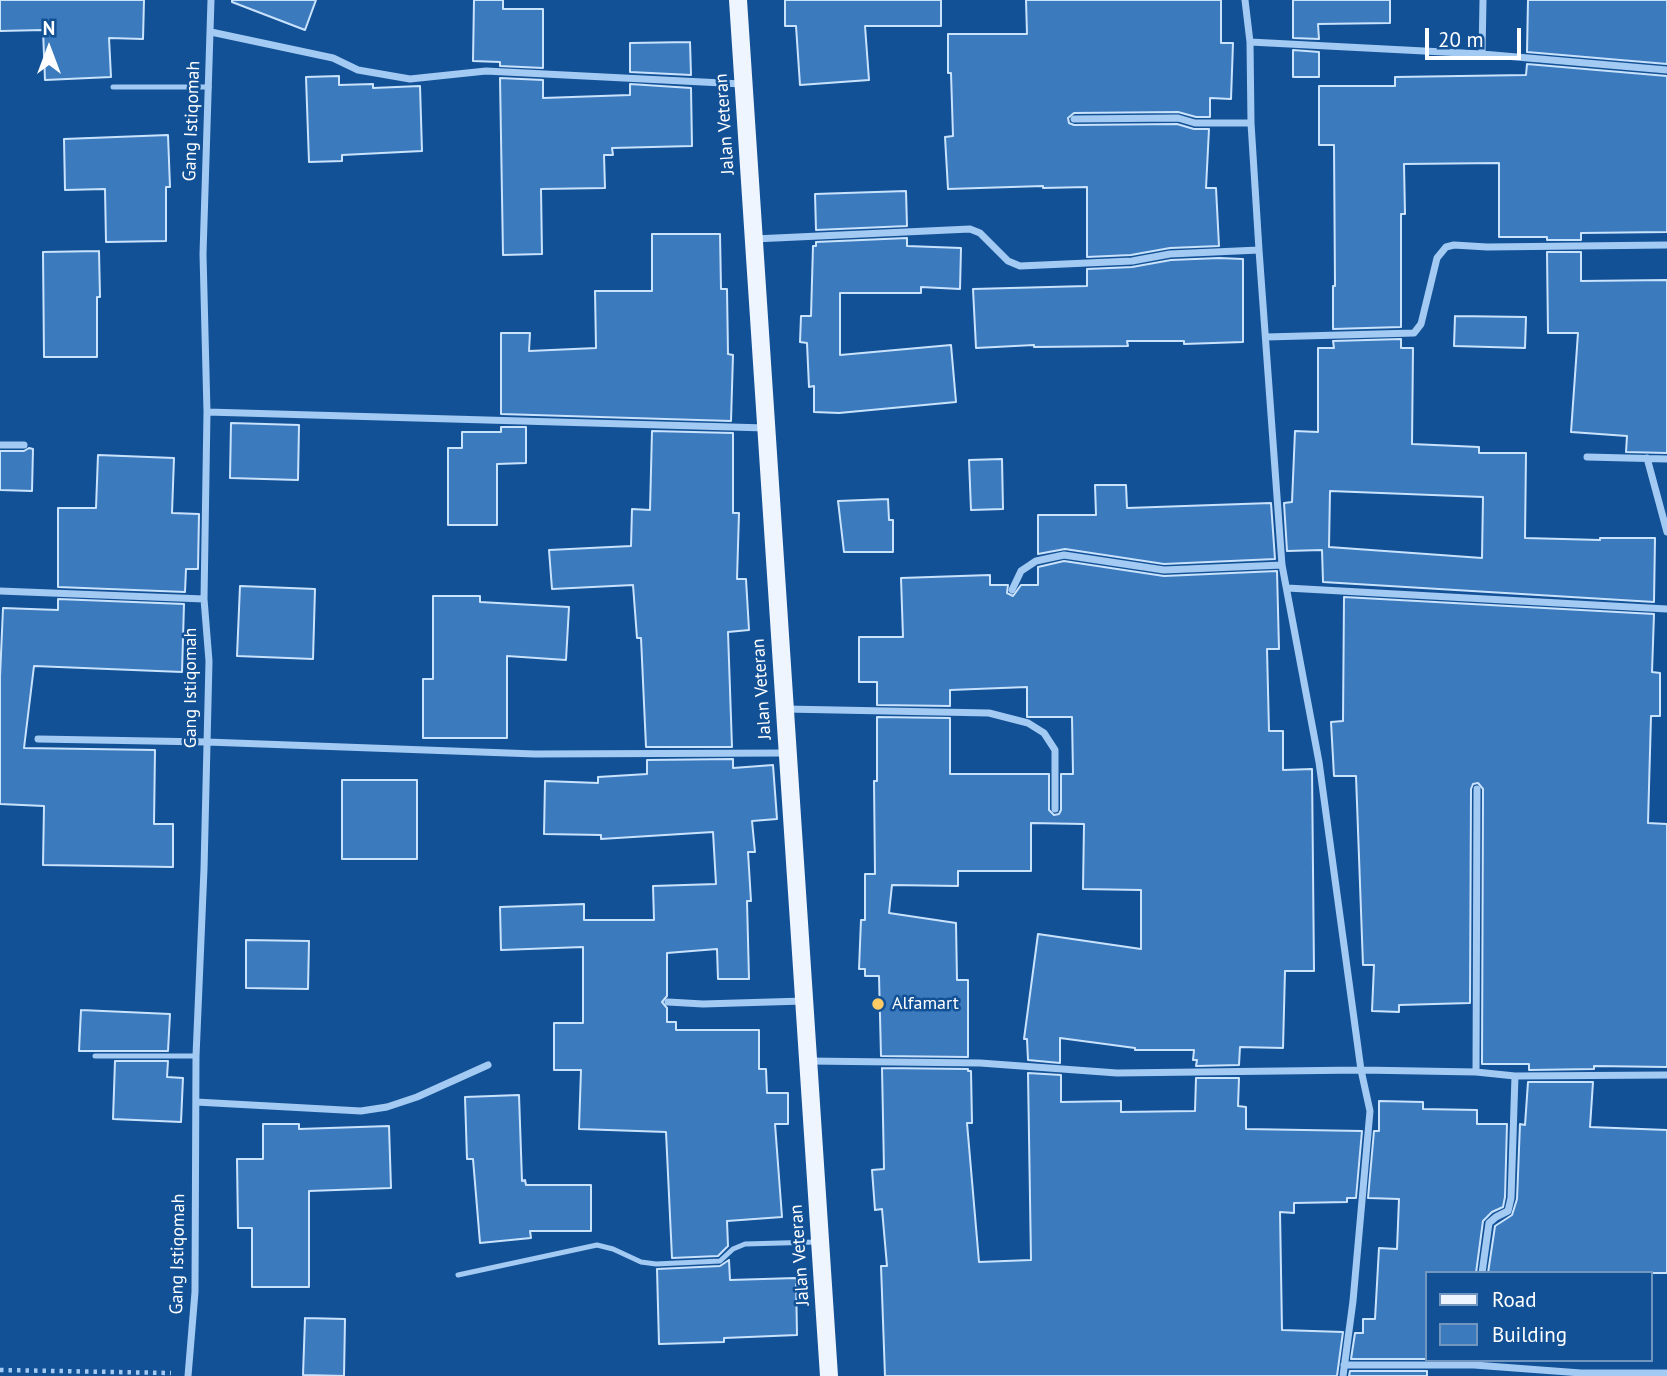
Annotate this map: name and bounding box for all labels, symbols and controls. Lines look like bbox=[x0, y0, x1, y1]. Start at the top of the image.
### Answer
north arrow bbox=[14, 14, 84, 84]
scale bar bbox=[1429, 14, 1525, 58]
text: N bbox=[43, 16, 55, 40]
text: 20 m bbox=[1438, 26, 1484, 53]
street label: Gang Istiqomah bbox=[179, 60, 205, 182]
street label: Jalan Veteran bbox=[711, 73, 739, 175]
street label: Gang Istiqomah bbox=[180, 628, 202, 748]
street label: Jalan Veteran bbox=[748, 638, 776, 740]
place label: Alfamart bbox=[892, 993, 959, 1015]
marker: Alfamart bbox=[870, 996, 886, 1012]
street label: Gang Istiqomah bbox=[166, 1193, 190, 1315]
street label: Jalan Veteran bbox=[786, 1204, 814, 1306]
legend bbox=[1426, 1271, 1653, 1362]
text: Road bbox=[1492, 1286, 1536, 1313]
text: Building bbox=[1492, 1321, 1567, 1348]

